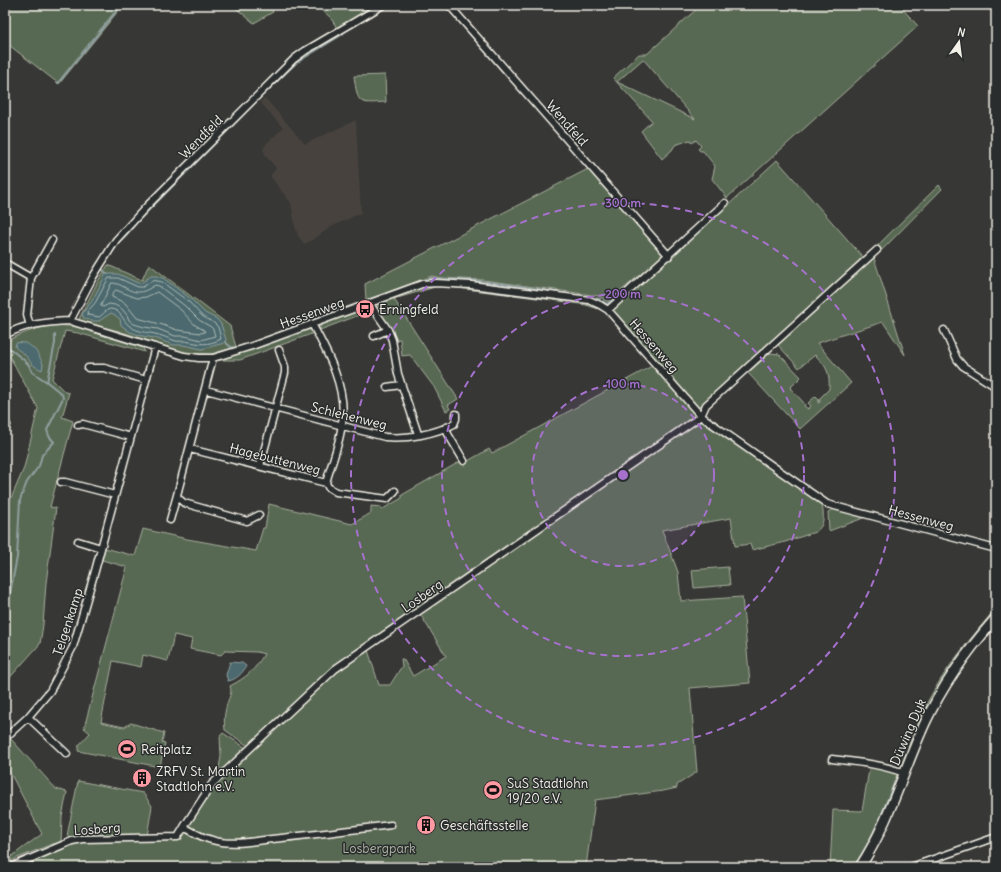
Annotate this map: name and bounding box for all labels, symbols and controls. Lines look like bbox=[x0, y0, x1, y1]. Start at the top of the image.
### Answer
north arrow bbox=[939, 22, 979, 62]
text: N bbox=[956, 25, 967, 40]
street label: Wendfeld bbox=[543, 97, 592, 150]
street label: Wendfeld bbox=[176, 111, 227, 162]
text: 300 m bbox=[605, 195, 641, 210]
text: 200 m bbox=[605, 286, 641, 301]
street label: Hessenweg bbox=[278, 294, 346, 332]
bus stop icon: Erningfeld bbox=[354, 298, 376, 320]
place label: Erningfeld bbox=[379, 301, 439, 318]
street label: Hessenweg bbox=[626, 315, 682, 377]
text: 100 m bbox=[606, 376, 640, 391]
street label: Schlehenweg bbox=[309, 398, 389, 434]
street label: Hagebuttenweg bbox=[228, 439, 322, 479]
centre of rings bbox=[616, 468, 630, 482]
street label: Hessenweg bbox=[886, 501, 956, 535]
street label: Losberg bbox=[398, 576, 446, 616]
street label: Telgenkamp bbox=[49, 586, 87, 658]
street label: Düwing Dyk bbox=[886, 696, 930, 768]
sports icon: Reitplatz bbox=[116, 738, 138, 760]
place label: Reitplatz bbox=[141, 741, 192, 758]
place label: ZRFV St. Martin Stadtlohn e.V. bbox=[156, 763, 246, 795]
building icon: ZRFV St. Martin Stadtlohn e.V. bbox=[131, 767, 153, 789]
place label: SuS Stadtlohn 19/20 e.V. bbox=[507, 775, 589, 807]
sports icon: SuS Stadtlohn 19/20 e.V. bbox=[482, 779, 504, 801]
building icon: Geschäftsstelle bbox=[415, 814, 437, 836]
place label: Geschäftsstelle bbox=[440, 817, 528, 834]
street label: Losberg bbox=[73, 819, 121, 839]
park label: Losbergpark bbox=[342, 840, 416, 857]

